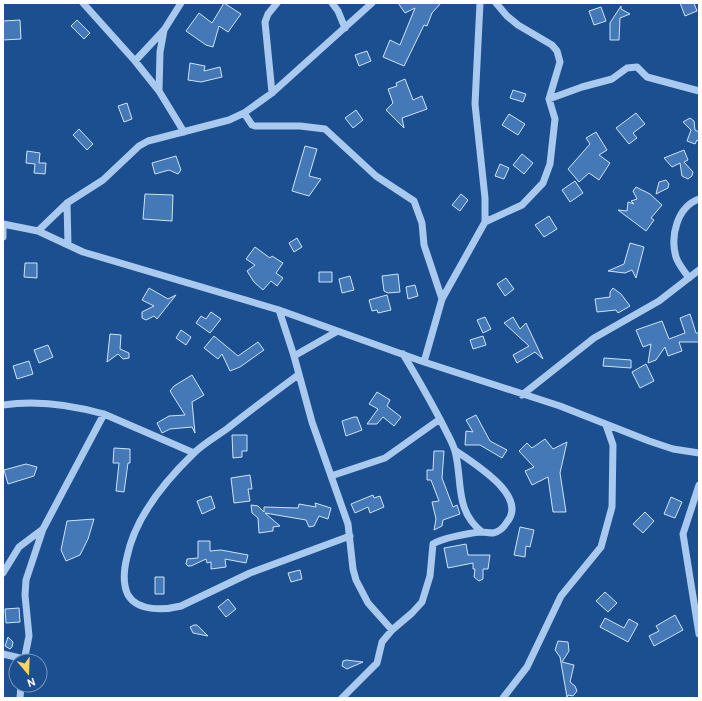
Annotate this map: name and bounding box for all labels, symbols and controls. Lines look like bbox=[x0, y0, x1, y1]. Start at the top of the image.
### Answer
north arrow bbox=[8, 653, 48, 693]
text: N bbox=[25, 674, 37, 689]

